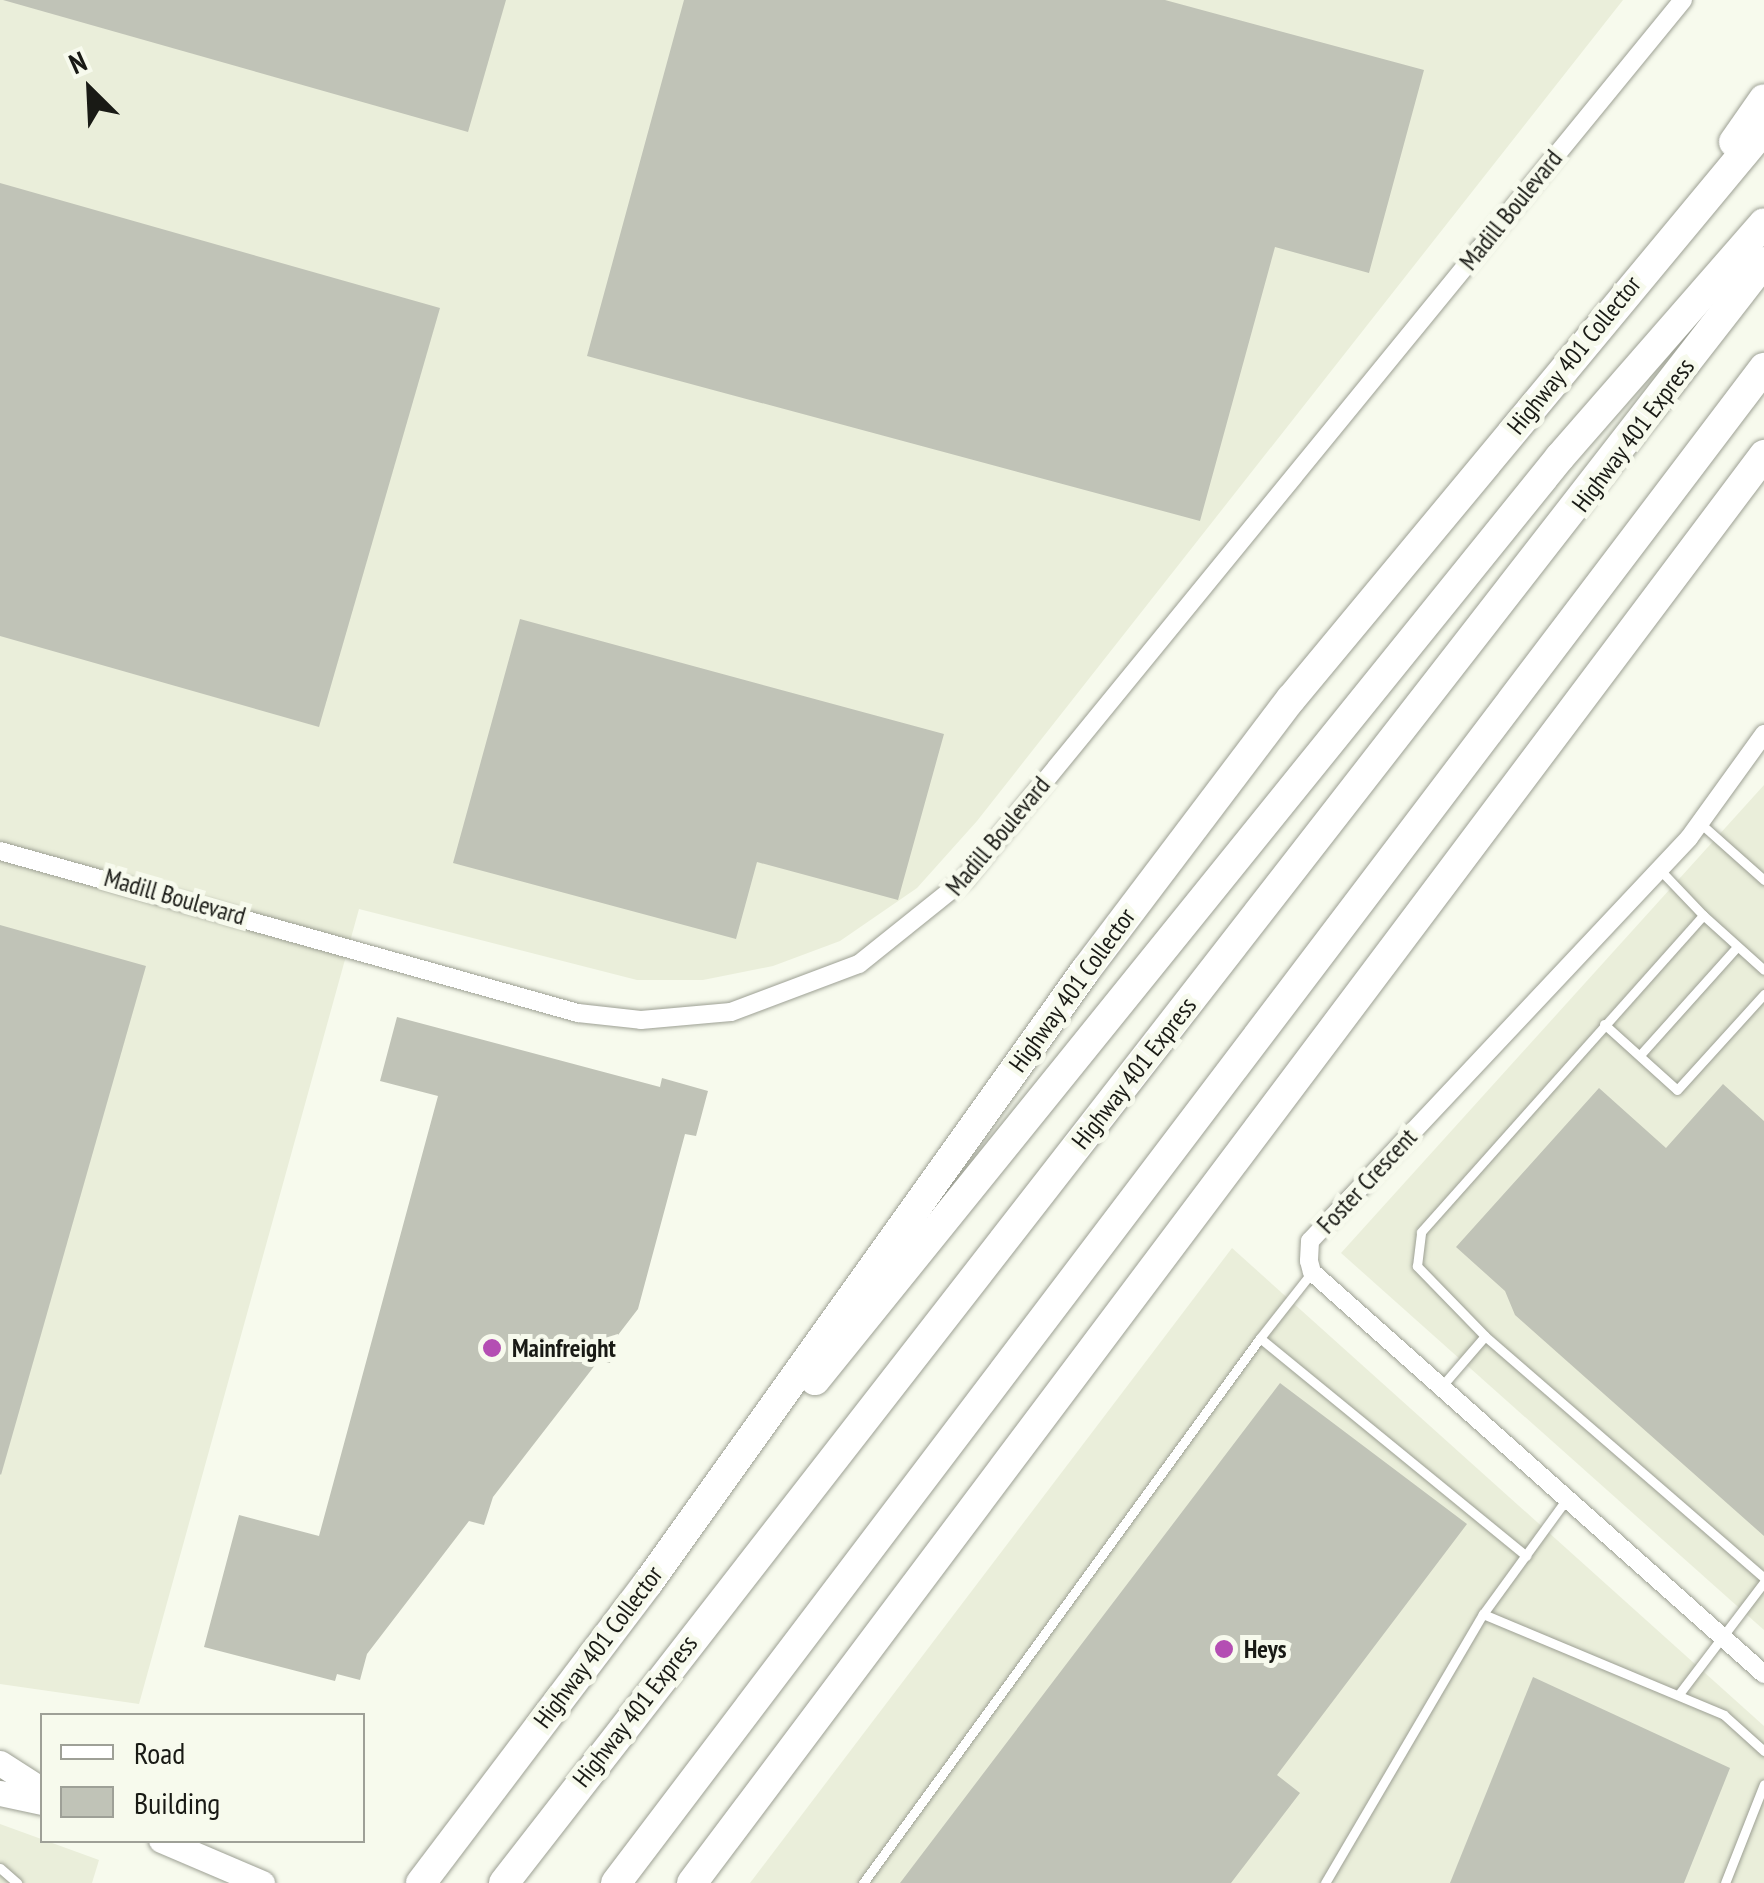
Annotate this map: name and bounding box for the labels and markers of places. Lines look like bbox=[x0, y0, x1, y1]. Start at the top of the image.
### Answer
place label: Mainfreight bbox=[512, 1333, 616, 1363]
marker: Mainfreight bbox=[481, 1337, 503, 1359]
place label: Heys bbox=[1244, 1634, 1287, 1664]
marker: Heys bbox=[1213, 1638, 1235, 1660]

